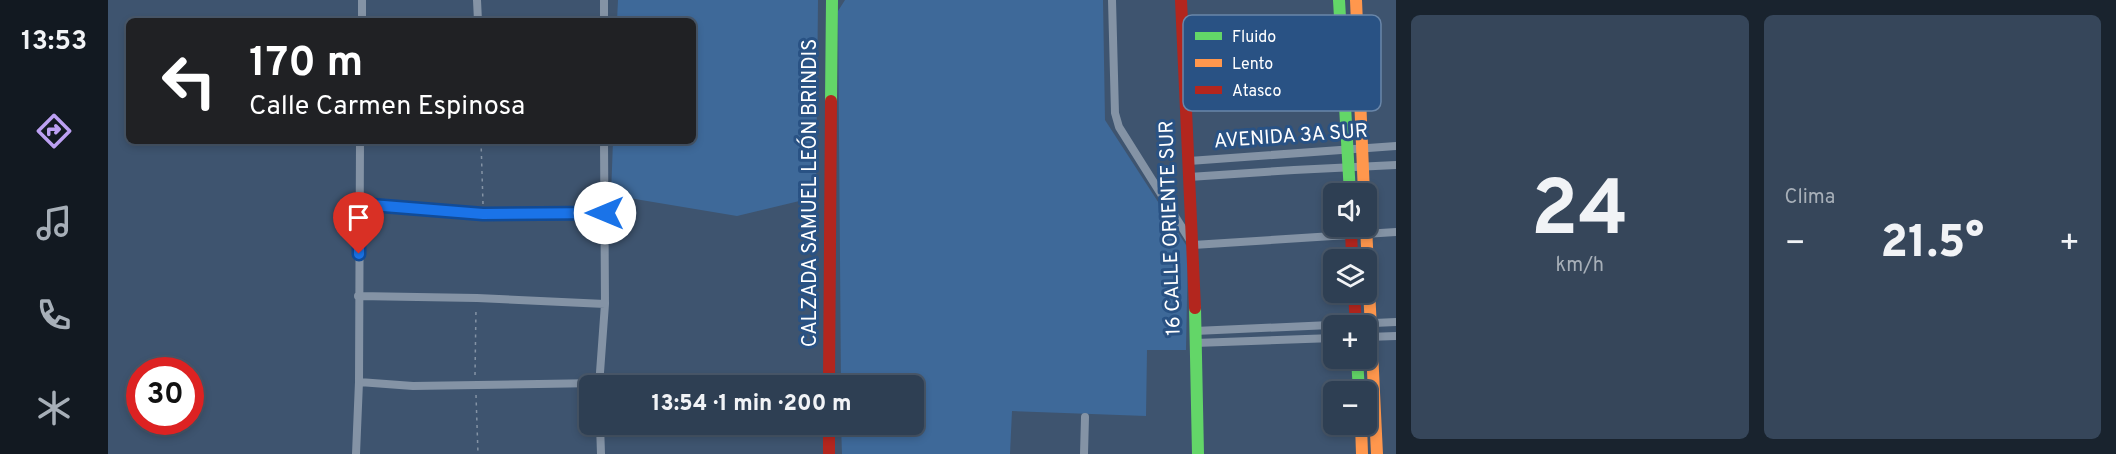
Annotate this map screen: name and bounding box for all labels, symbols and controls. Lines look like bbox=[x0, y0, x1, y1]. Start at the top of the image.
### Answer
legend bbox=[1183, 15, 1381, 111]
text: 13:53 bbox=[21, 25, 87, 59]
text: Fluido bbox=[1232, 28, 1276, 48]
text: 170 m bbox=[249, 38, 363, 91]
street label: CALZADA SAMUEL LEÓN BRINDIS bbox=[796, 39, 824, 347]
icon: left bbox=[150, 42, 228, 120]
text: Lento bbox=[1232, 55, 1273, 75]
text: Atasco bbox=[1232, 82, 1281, 102]
text: Calle Carmen Espinosa bbox=[249, 90, 525, 124]
icon: directions bbox=[33, 110, 75, 152]
street label: AVENIDA 3A SUR bbox=[1213, 119, 1369, 155]
street label: 16 CALLE ORIENTE SUR bbox=[1154, 120, 1188, 336]
text: 24 bbox=[1531, 164, 1629, 263]
position arrow bbox=[573, 181, 637, 245]
map controls bbox=[1323, 183, 1377, 435]
button: sound bbox=[1323, 183, 1377, 237]
text: Clima bbox=[1785, 185, 1835, 211]
pin bbox=[333, 192, 384, 254]
icon: arrive bbox=[342, 201, 375, 234]
icon: music bbox=[33, 202, 75, 244]
text: 21.5° bbox=[1880, 216, 1984, 273]
text: − bbox=[1785, 224, 1806, 266]
text: + bbox=[2059, 224, 2080, 266]
button: layers bbox=[1323, 249, 1377, 303]
text: km/h bbox=[1555, 253, 1604, 279]
icon: phone bbox=[33, 294, 75, 336]
button: + bbox=[1323, 315, 1377, 369]
speed limit sign: 30 bbox=[126, 357, 204, 435]
button: − bbox=[1323, 381, 1377, 435]
icon: climate bbox=[33, 387, 75, 429]
text: 13:54 · 1 min · 200 m bbox=[652, 391, 851, 418]

